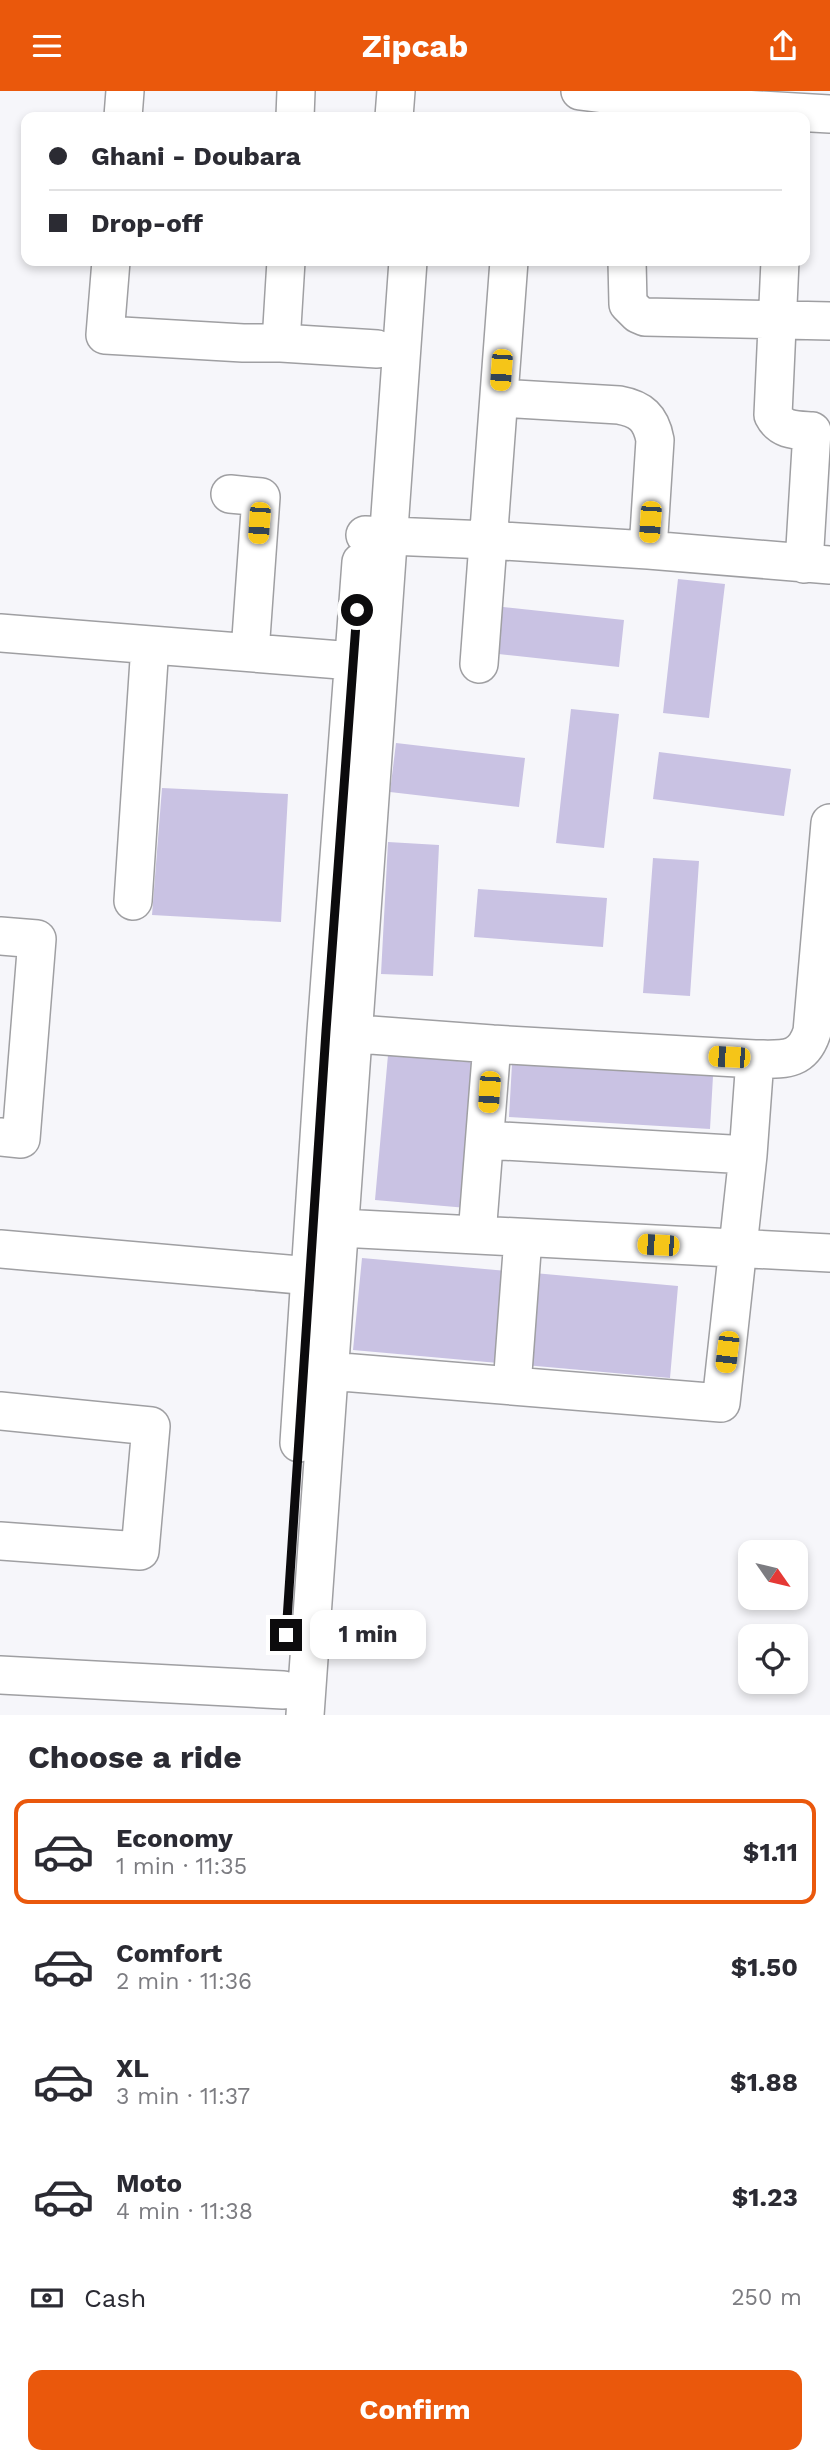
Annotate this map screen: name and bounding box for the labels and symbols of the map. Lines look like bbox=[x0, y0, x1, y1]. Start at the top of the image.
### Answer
car bbox=[490, 348, 513, 392]
car bbox=[639, 500, 662, 544]
car bbox=[248, 501, 271, 545]
route start bbox=[341, 594, 373, 626]
car bbox=[708, 1045, 751, 1069]
car bbox=[478, 1070, 501, 1114]
car bbox=[637, 1233, 680, 1257]
car bbox=[715, 1330, 740, 1374]
north arrow bbox=[738, 1540, 808, 1610]
callout: 1 min bbox=[310, 1611, 426, 1659]
route end bbox=[270, 1619, 302, 1651]

